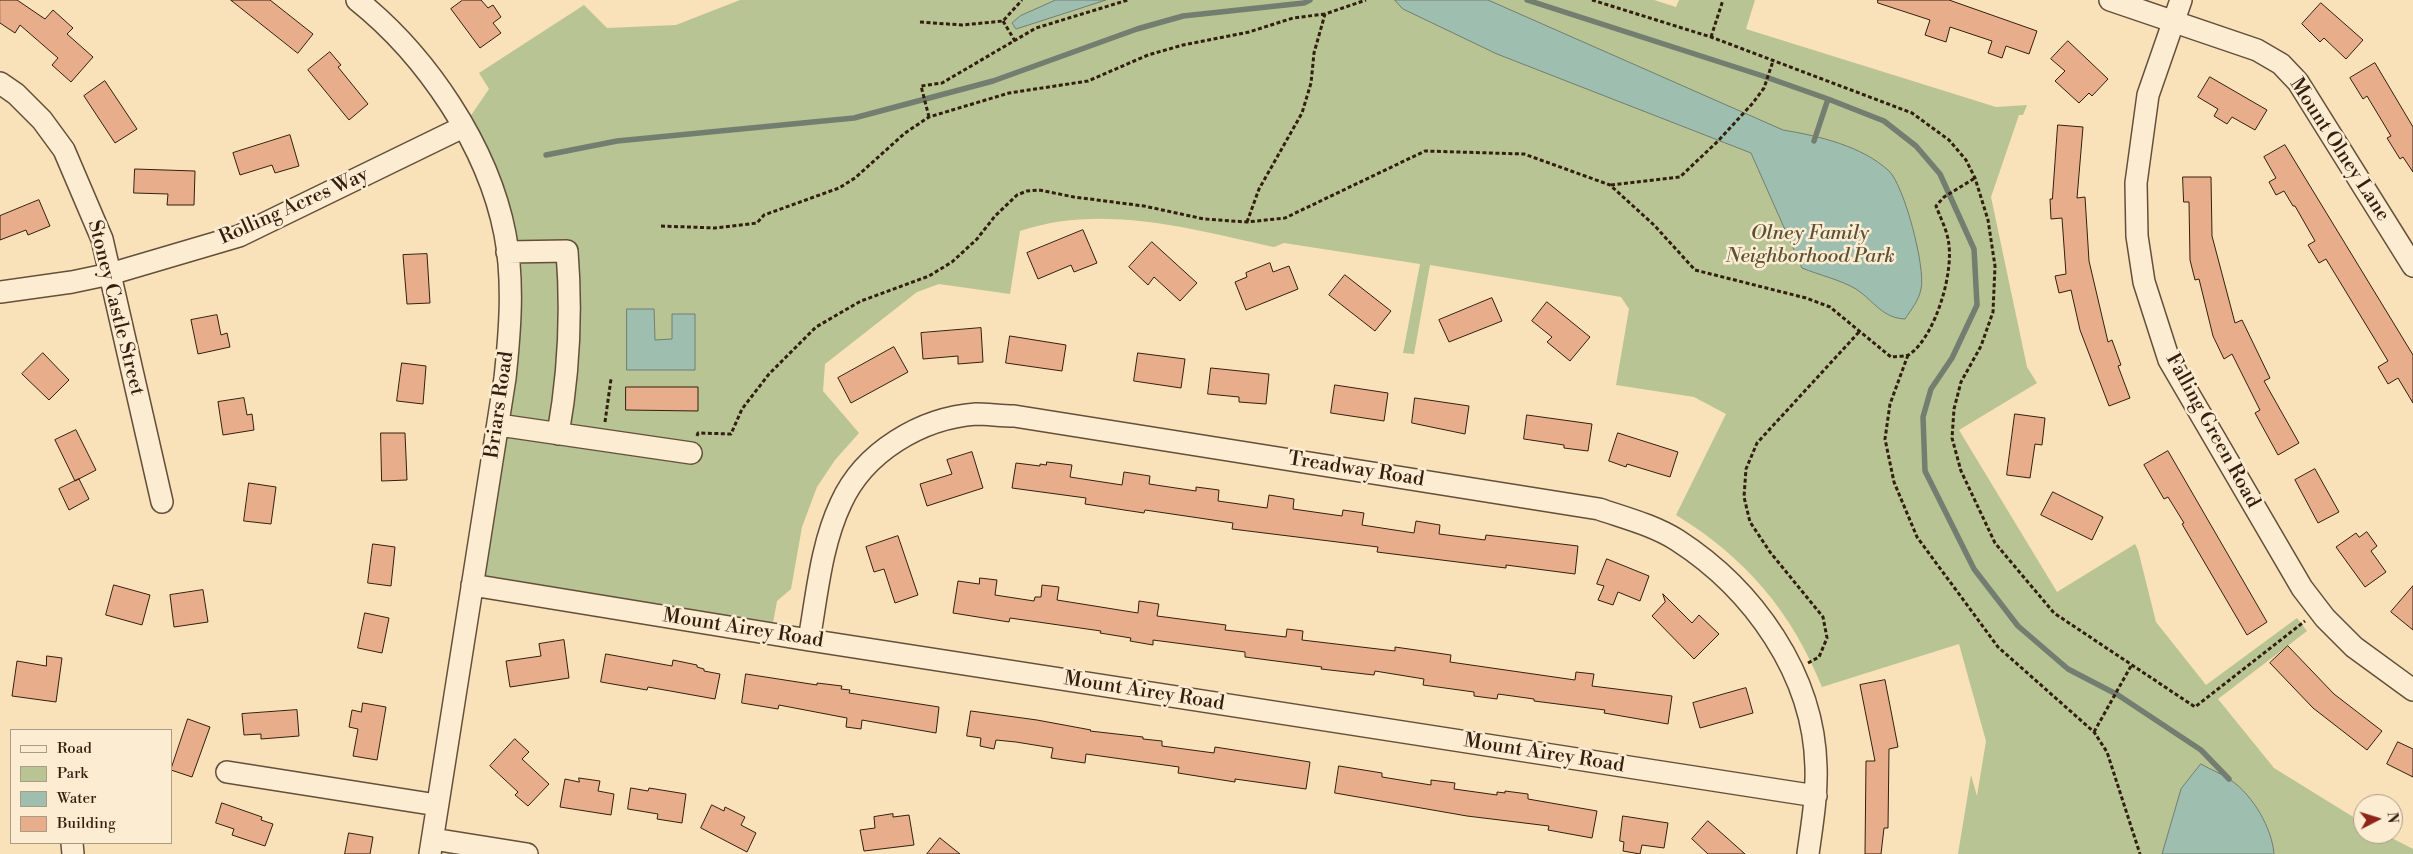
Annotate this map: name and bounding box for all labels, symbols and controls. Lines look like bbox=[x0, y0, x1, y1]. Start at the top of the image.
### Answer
street label: Mount Olney Lane bbox=[2284, 74, 2394, 226]
street label: Rolling Acres Way bbox=[216, 163, 372, 251]
street label: Stoney Castle Street bbox=[82, 218, 148, 398]
park label: Olney Family Neighborhood Park bbox=[1725, 222, 1895, 269]
street label: Briars Road bbox=[481, 350, 519, 460]
street label: Falling Green Road bbox=[2160, 350, 2264, 512]
street label: Treadway Road bbox=[1286, 447, 1426, 493]
street label: Mount Airey Road bbox=[661, 604, 825, 654]
street label: Mount Airey Road bbox=[1062, 667, 1226, 717]
legend bbox=[10, 729, 172, 844]
street label: Mount Airey Road bbox=[1462, 729, 1626, 779]
text: Road bbox=[57, 739, 92, 758]
text: Park bbox=[57, 764, 88, 783]
text: Water bbox=[57, 789, 96, 808]
north arrow bbox=[2353, 794, 2403, 844]
text: N bbox=[2382, 811, 2401, 824]
text: Building bbox=[57, 814, 116, 833]

